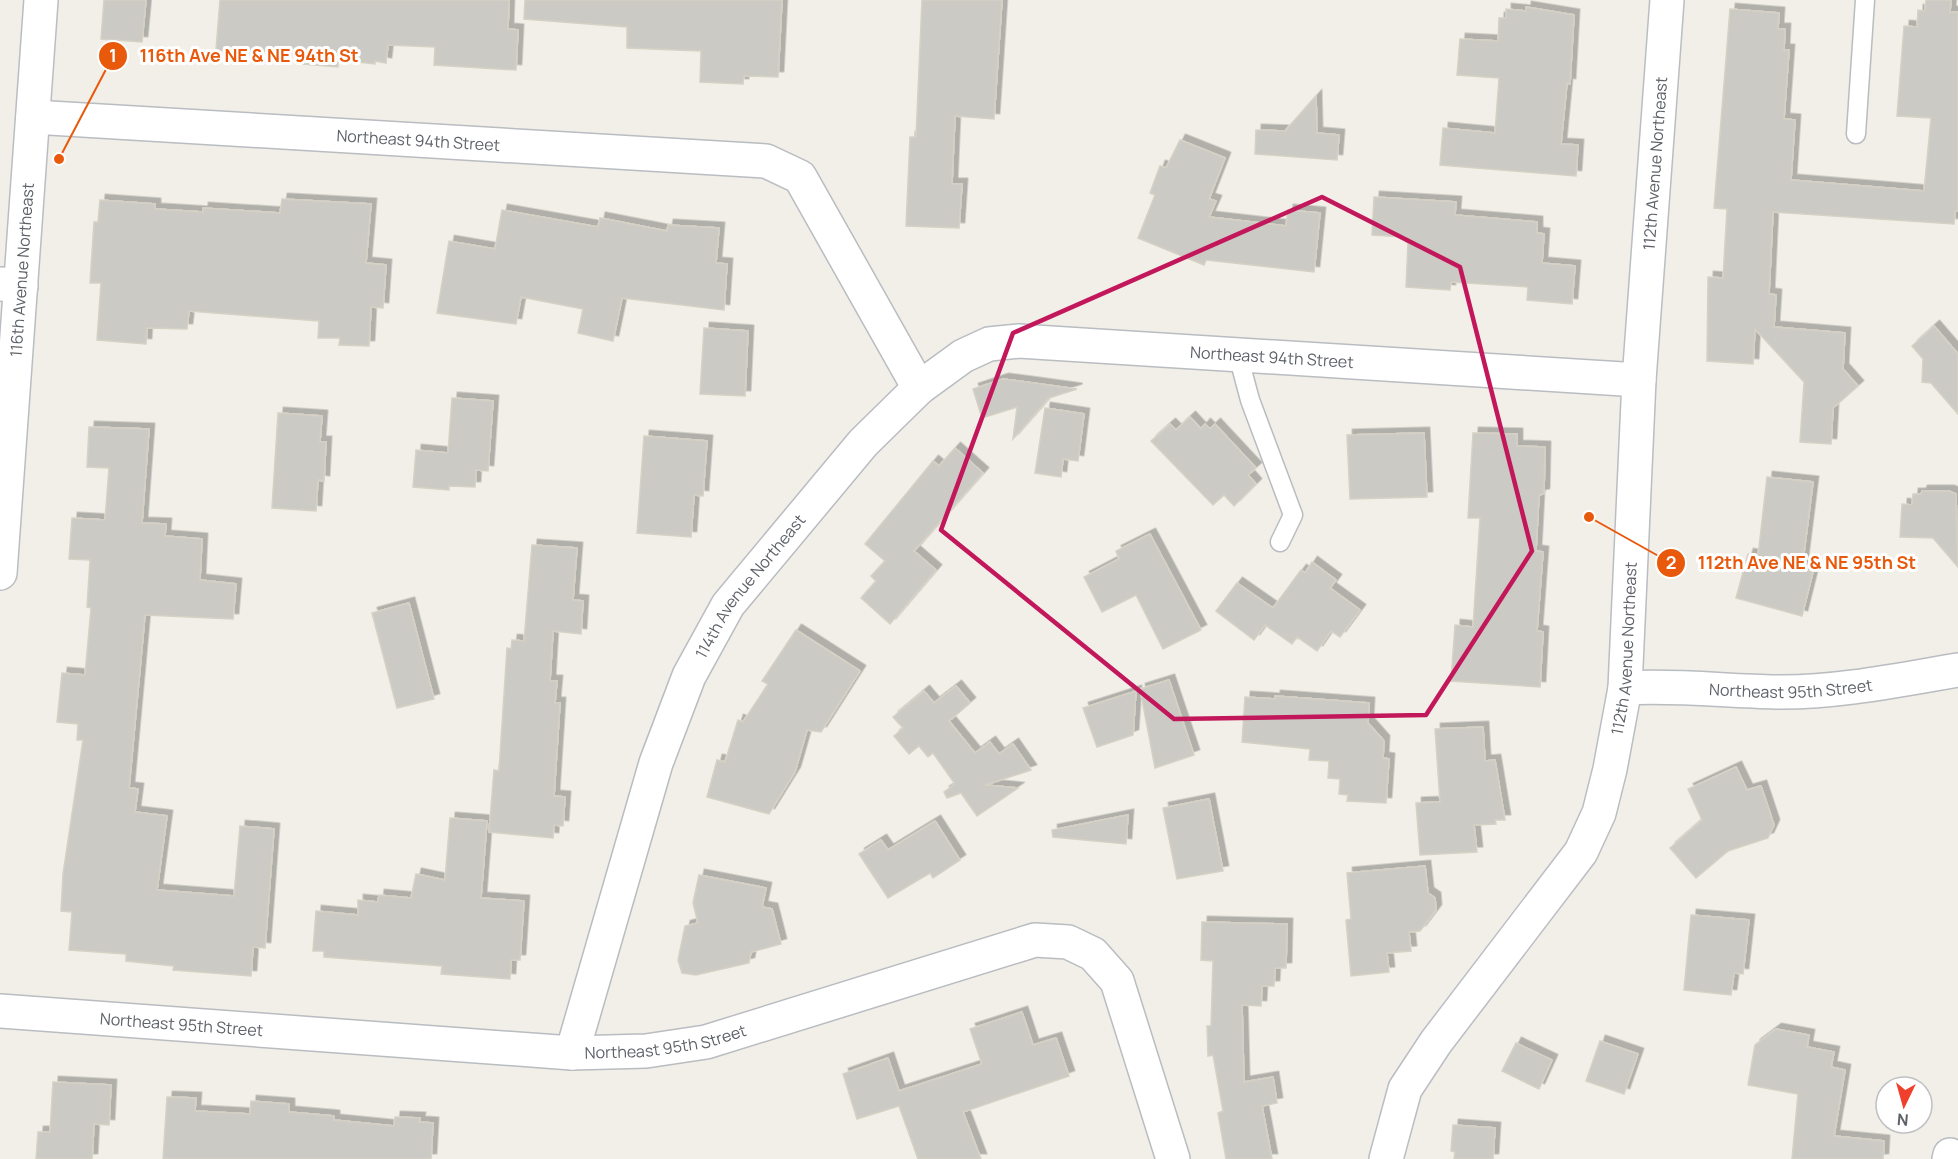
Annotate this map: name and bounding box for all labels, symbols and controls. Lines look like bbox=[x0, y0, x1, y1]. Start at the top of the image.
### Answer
callout: 116th Ave NE & NE 94th St bbox=[98, 38, 371, 74]
text: 1 bbox=[109, 43, 117, 67]
text: 116th Ave NE & NE 94th St bbox=[139, 43, 359, 67]
street label: 112th Avenue Northeast bbox=[1638, 76, 1672, 251]
street label: Northeast 94th Street bbox=[336, 124, 501, 156]
street label: 116th Avenue Northeast bbox=[4, 182, 39, 358]
street label: Northeast 94th Street bbox=[1190, 341, 1354, 373]
street label: 114th Avenue Northeast bbox=[690, 510, 810, 662]
callout: 112th Ave NE & NE 95th St bbox=[1656, 545, 1928, 581]
text: 2 bbox=[1666, 550, 1676, 574]
text: 112th Ave NE & NE 95th St bbox=[1698, 550, 1916, 574]
street label: 112th Avenue Northeast bbox=[1606, 561, 1642, 737]
street label: Northeast 95th Street bbox=[1709, 674, 1874, 703]
street label: Northeast 95th Street bbox=[99, 1007, 264, 1041]
street label: Northeast 95th Street bbox=[584, 1019, 749, 1064]
north arrow bbox=[1874, 1075, 1934, 1135]
text: N bbox=[1896, 1108, 1909, 1131]

